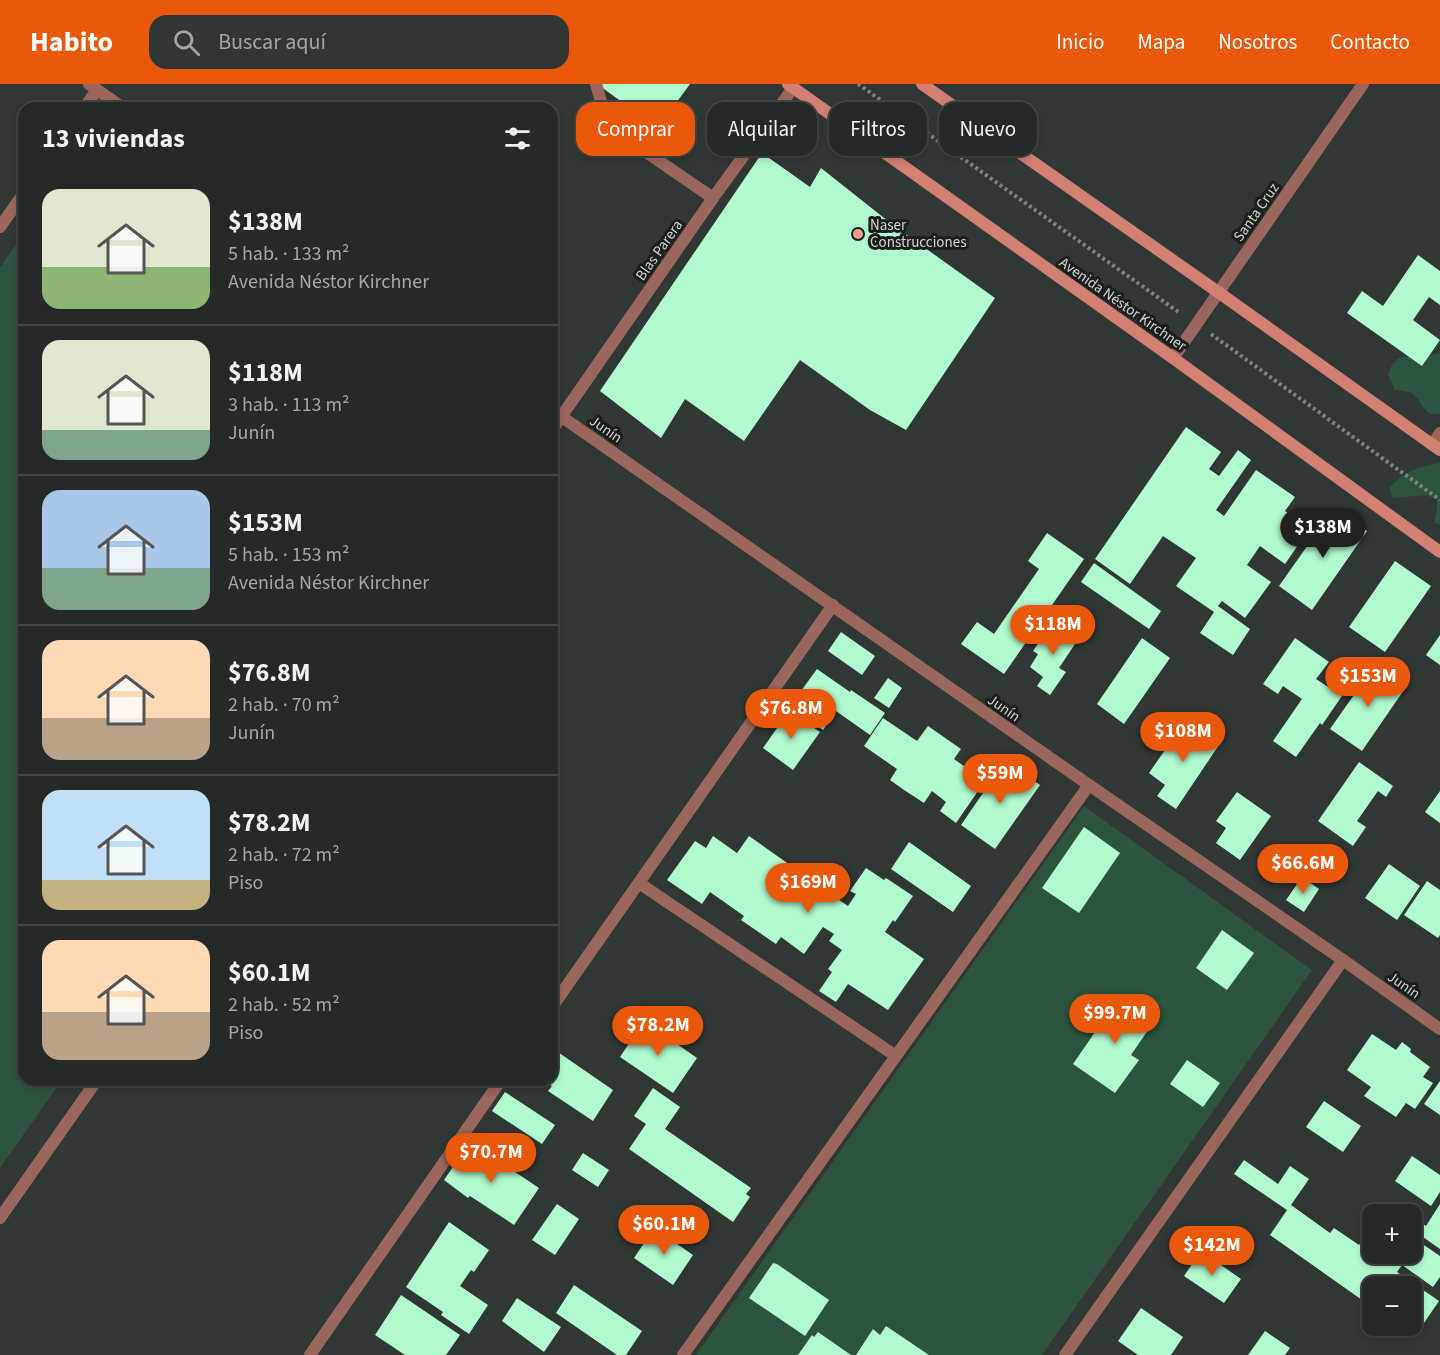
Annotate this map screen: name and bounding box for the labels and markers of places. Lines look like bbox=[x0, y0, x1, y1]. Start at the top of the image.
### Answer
place label: Naser Construcciones bbox=[870, 215, 966, 253]
marker: Naser Construcciones bbox=[851, 227, 865, 241]
pin: $138M bbox=[1281, 508, 1365, 559]
pin: $118M bbox=[1011, 605, 1095, 656]
pin: $153M bbox=[1326, 657, 1410, 708]
pin: $76.8M bbox=[742, 689, 840, 740]
pin: $108M bbox=[1141, 712, 1225, 763]
pin: $59M bbox=[964, 754, 1036, 805]
pin: $66.6M bbox=[1254, 844, 1352, 895]
pin: $169M bbox=[766, 863, 850, 914]
pin: $99.7M bbox=[1066, 994, 1164, 1045]
pin: $78.2M bbox=[609, 1006, 707, 1057]
pin: $70.7M bbox=[442, 1133, 540, 1184]
pin: $60.1M bbox=[615, 1205, 713, 1256]
pin: $142M bbox=[1170, 1226, 1254, 1277]

